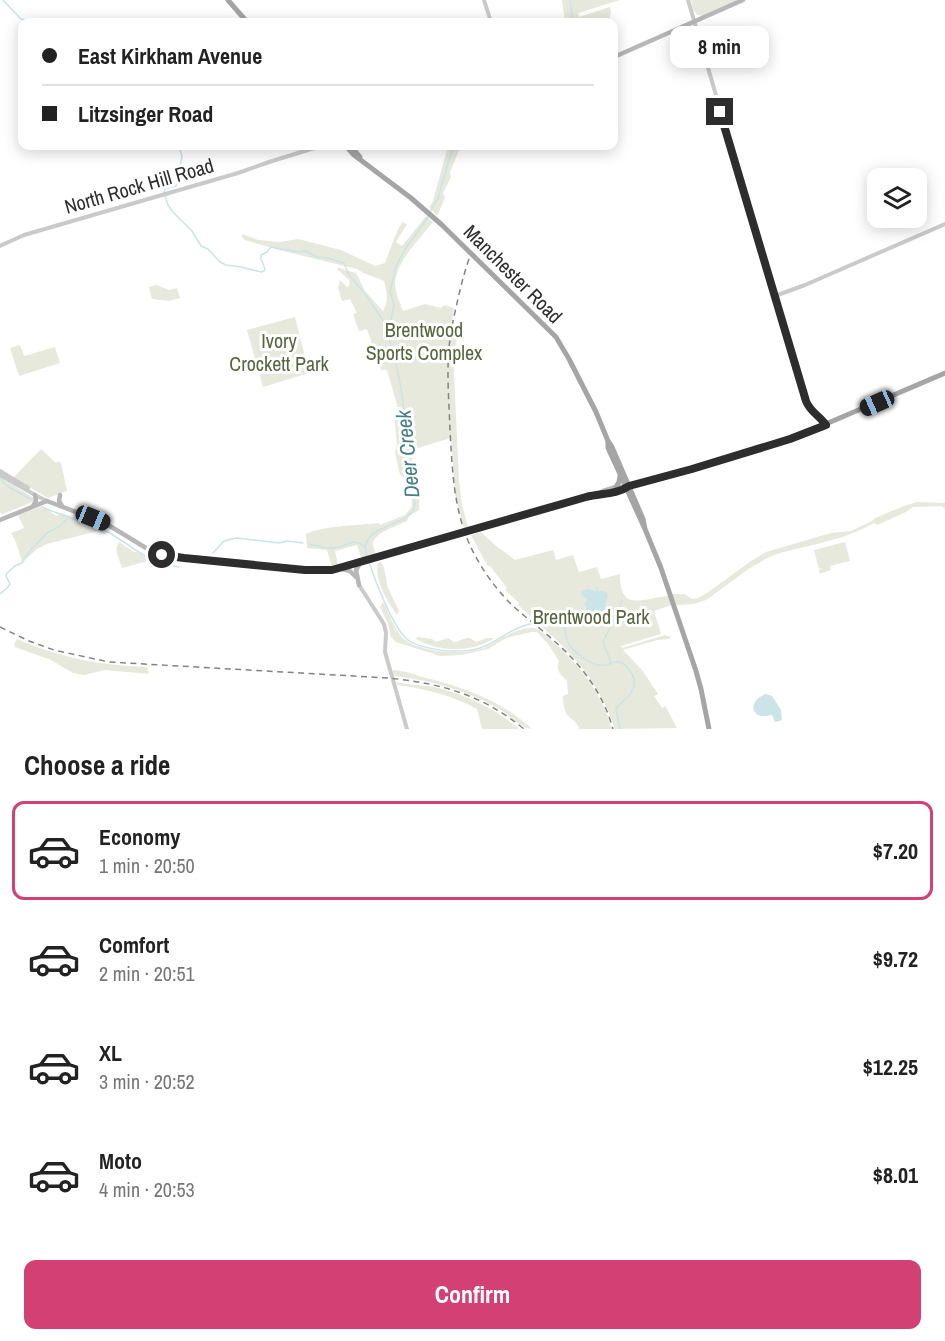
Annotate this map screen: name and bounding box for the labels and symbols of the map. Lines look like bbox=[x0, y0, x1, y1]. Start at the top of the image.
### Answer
callout: 8 min bbox=[670, 25, 770, 67]
route end bbox=[706, 98, 733, 125]
street label: North Rock Hill Road bbox=[61, 151, 217, 220]
street label: Manchester Road bbox=[458, 218, 569, 329]
park label: Brentwood Sports Complex bbox=[366, 316, 483, 366]
park label: Ivory Crockett Park bbox=[229, 327, 329, 377]
car bbox=[857, 387, 897, 419]
water label: Deer Creek bbox=[388, 407, 427, 499]
car bbox=[73, 503, 113, 533]
route start bbox=[148, 541, 175, 568]
park label: Brentwood Park bbox=[533, 603, 650, 630]

